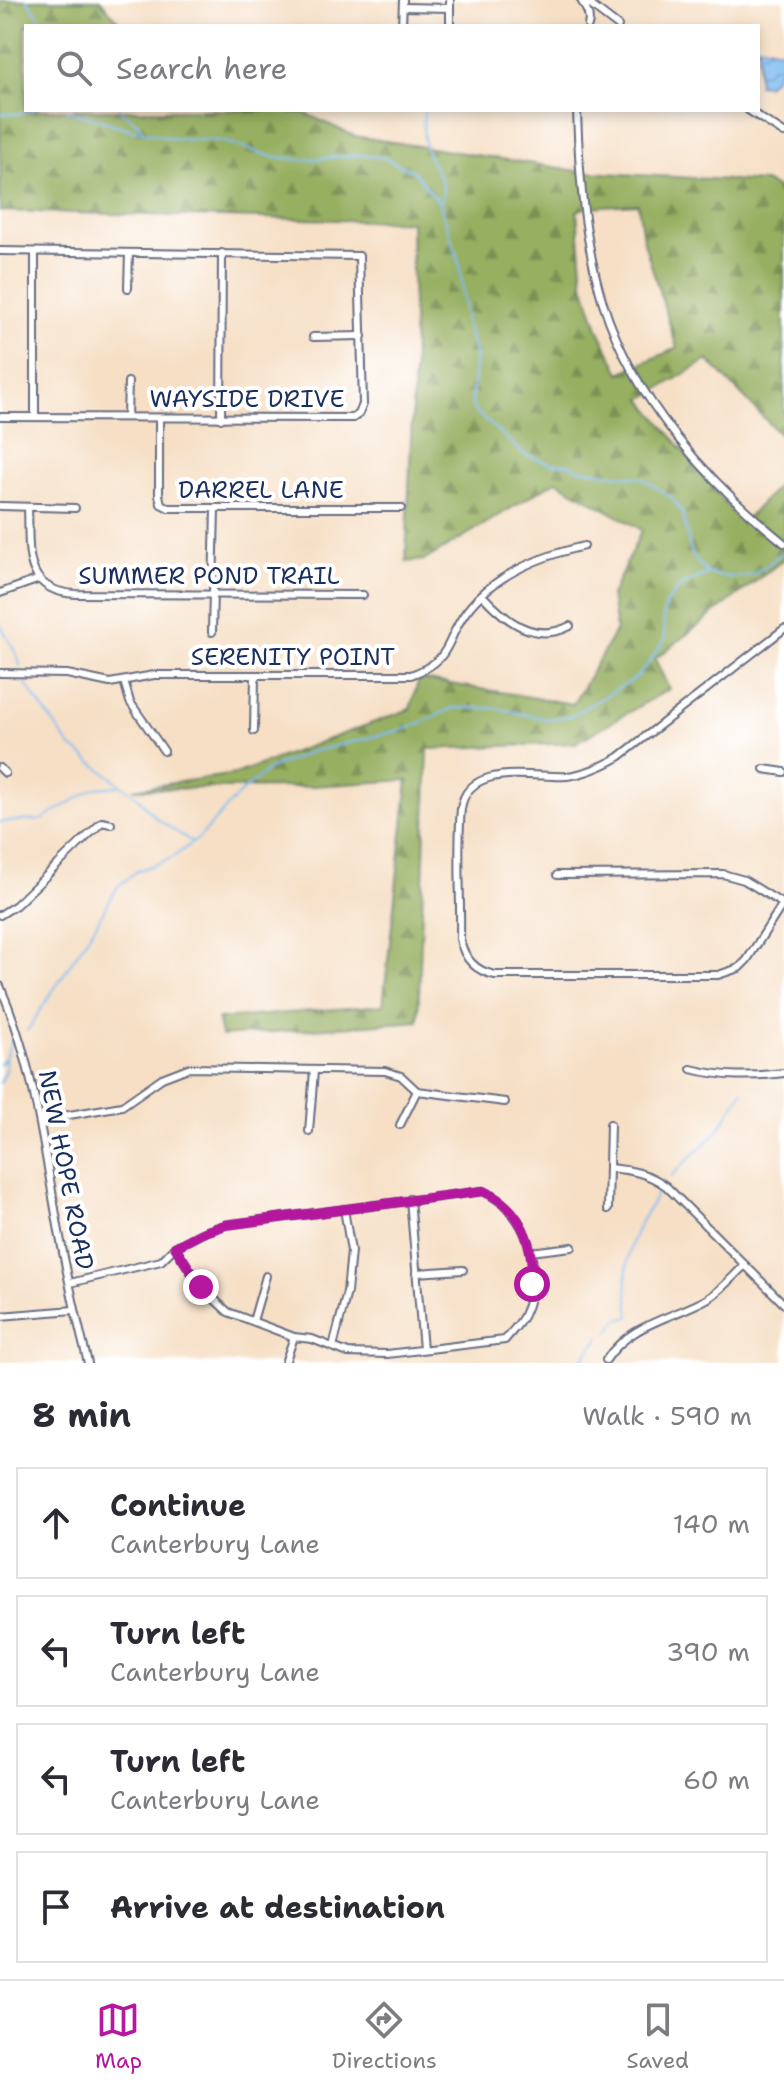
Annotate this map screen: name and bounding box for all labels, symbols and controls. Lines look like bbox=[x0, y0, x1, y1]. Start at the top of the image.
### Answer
search box bbox=[24, 24, 760, 112]
icon: search bbox=[52, 46, 96, 90]
text: Search here bbox=[116, 48, 287, 89]
street label: WAYSIDE DRIVE bbox=[150, 383, 345, 415]
street label: DARREL LANE bbox=[178, 474, 344, 506]
street label: SUMMER POND TRAIL bbox=[78, 560, 340, 592]
street label: SERENITY POINT bbox=[191, 641, 395, 673]
street label: NEW HOPE ROAD bbox=[31, 1067, 101, 1273]
route start bbox=[514, 1266, 550, 1302]
route end bbox=[183, 1269, 219, 1305]
text: 8 min bbox=[32, 1392, 131, 1438]
text: Walk · 590 m bbox=[582, 1398, 752, 1433]
text: Continue bbox=[110, 1485, 246, 1526]
icon: ahead bbox=[34, 1501, 78, 1545]
text: 140 m bbox=[673, 1506, 750, 1541]
text: Canterbury Lane bbox=[110, 1526, 320, 1561]
text: Turn left bbox=[110, 1613, 245, 1654]
icon: left bbox=[34, 1629, 78, 1673]
text: 390 m bbox=[666, 1634, 750, 1669]
text: Canterbury Lane bbox=[110, 1654, 320, 1689]
text: Turn left bbox=[110, 1741, 245, 1782]
icon: left bbox=[34, 1757, 78, 1801]
text: 60 m bbox=[683, 1762, 750, 1797]
text: Canterbury Lane bbox=[110, 1782, 320, 1817]
icon: arrive bbox=[34, 1885, 78, 1929]
text: Arrive at destination bbox=[110, 1887, 445, 1928]
tab: Map bbox=[95, 1998, 142, 2075]
tab: Directions bbox=[332, 1998, 437, 2075]
tab: Saved bbox=[627, 1998, 689, 2075]

